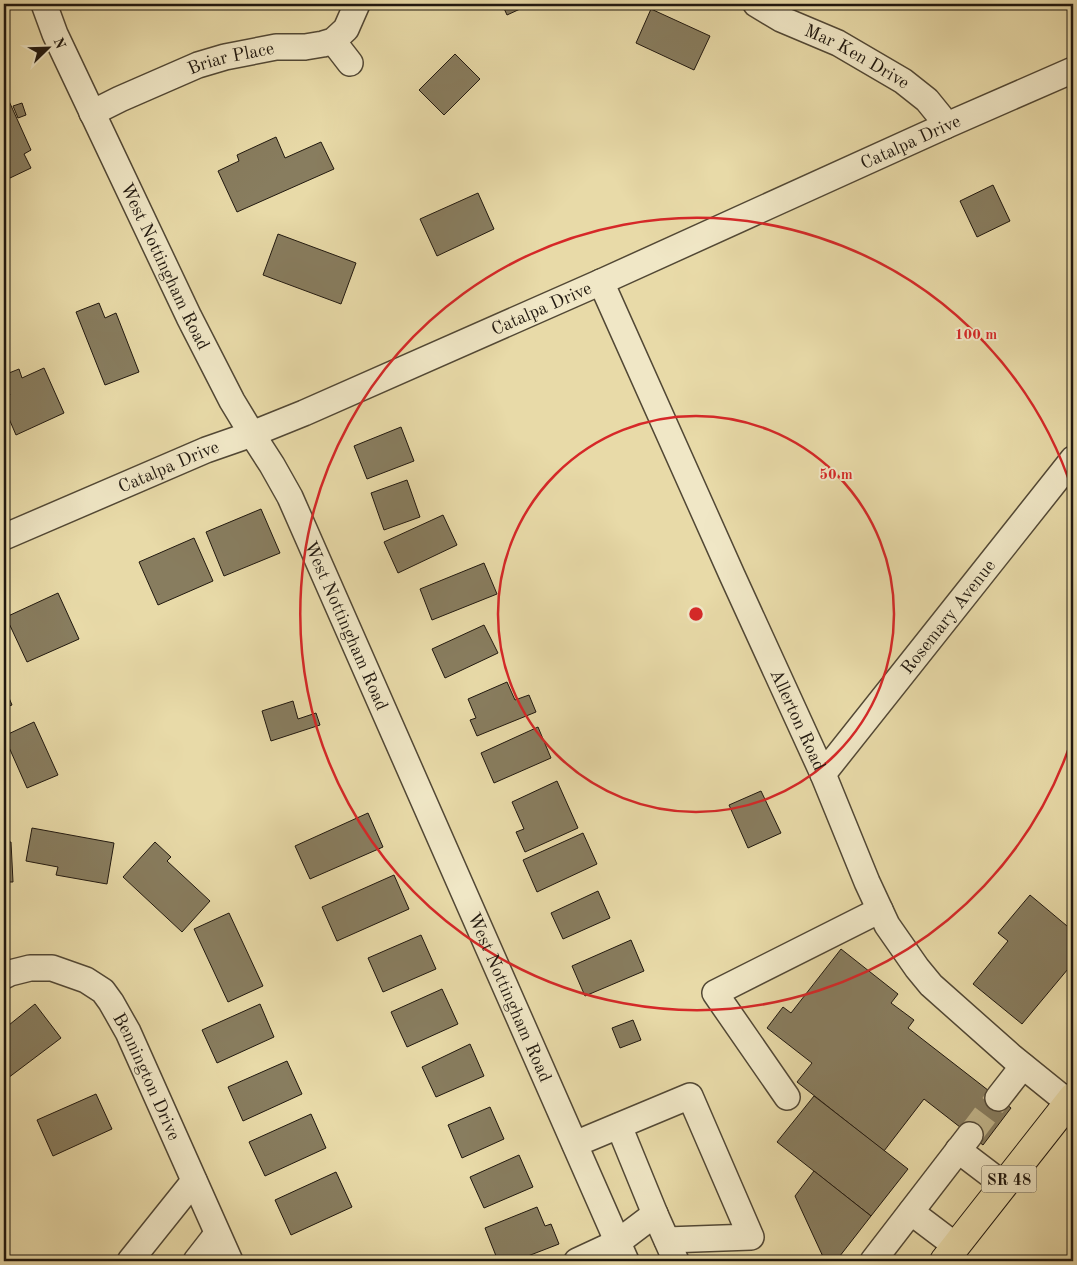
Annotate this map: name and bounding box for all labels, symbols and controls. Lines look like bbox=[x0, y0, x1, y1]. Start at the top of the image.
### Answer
north arrow bbox=[22, 22, 72, 72]
street label: Mar Ken Drive bbox=[802, 22, 913, 93]
text: N bbox=[51, 36, 68, 51]
street label: Briar Place bbox=[185, 40, 276, 78]
street label: Catalpa Drive bbox=[858, 112, 963, 173]
street label: West Nottingham Road bbox=[117, 180, 212, 353]
street label: Catalpa Drive bbox=[489, 279, 594, 339]
text: 100 m bbox=[955, 328, 997, 343]
street label: Catalpa Drive bbox=[116, 438, 221, 497]
text: 50 m bbox=[819, 468, 853, 483]
street label: West Nottingham Road bbox=[301, 539, 391, 713]
street label: Rosemary Avenue bbox=[898, 557, 999, 678]
centre of rings bbox=[687, 605, 705, 623]
street label: Allerton Road bbox=[766, 667, 828, 774]
street label: West Nottingham Road bbox=[464, 910, 554, 1085]
street label: Bennington Drive bbox=[109, 1010, 183, 1143]
road number: SR 48 bbox=[982, 1166, 1036, 1192]

